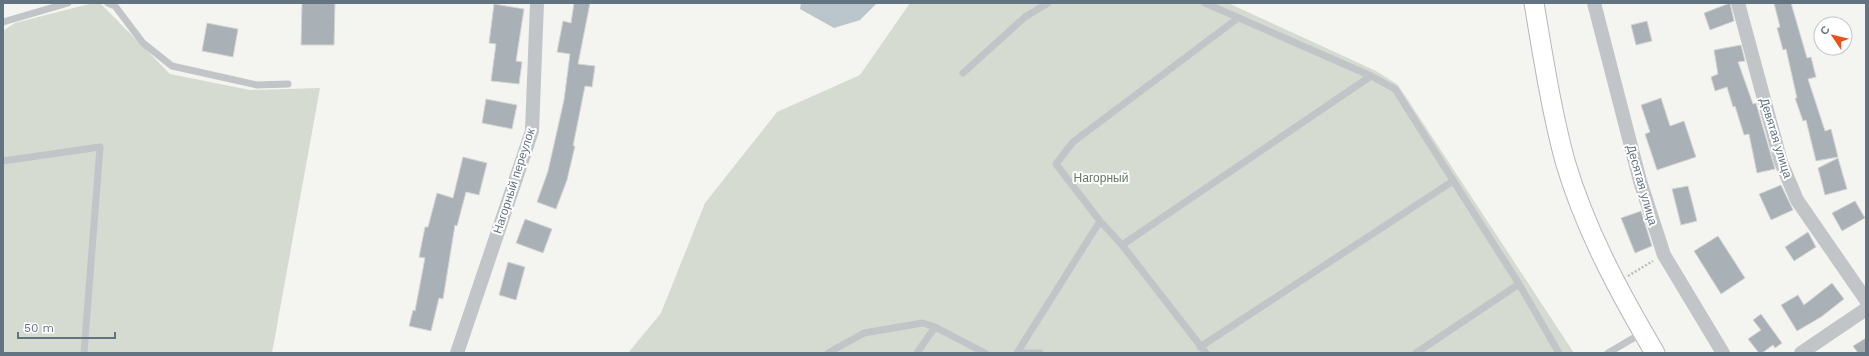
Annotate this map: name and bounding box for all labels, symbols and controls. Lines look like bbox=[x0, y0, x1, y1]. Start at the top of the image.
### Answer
north arrow bbox=[1813, 16, 1853, 56]
text: С bbox=[1818, 24, 1833, 38]
street label: Девятая улица bbox=[1757, 96, 1795, 180]
street label: Нагорный переулок bbox=[490, 126, 538, 235]
street label: Десятая улица bbox=[1624, 143, 1660, 227]
park label: Нагорный bbox=[1074, 171, 1128, 185]
scale bar bbox=[18, 314, 115, 340]
text: 50 m bbox=[24, 321, 54, 335]

